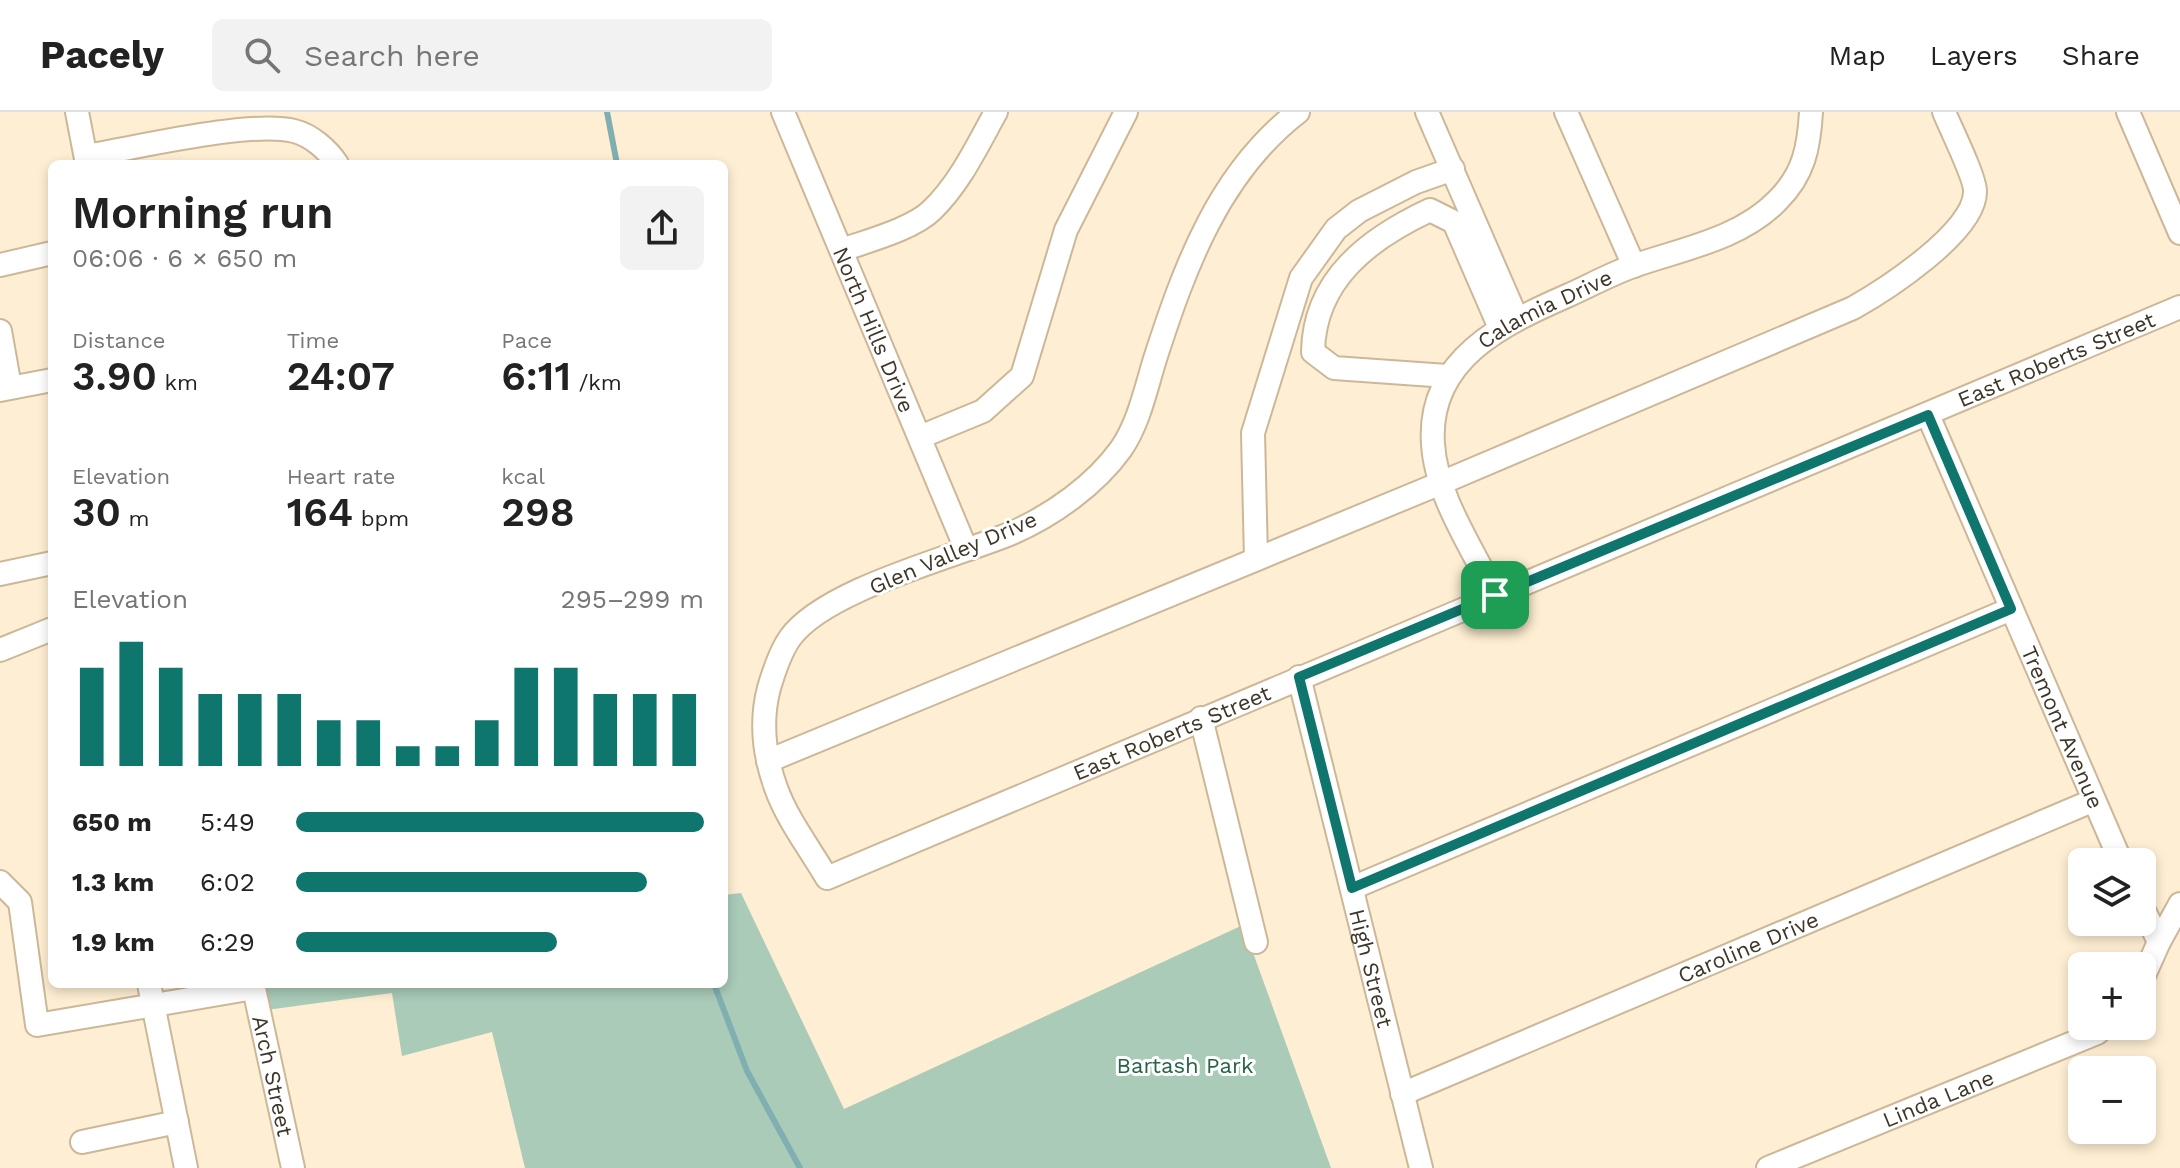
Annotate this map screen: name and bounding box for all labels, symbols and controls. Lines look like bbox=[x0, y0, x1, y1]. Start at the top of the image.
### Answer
search box bbox=[212, 19, 772, 91]
text: Pacely bbox=[40, 33, 164, 77]
icon: search bbox=[240, 33, 284, 77]
text: Search here bbox=[304, 38, 480, 73]
text: Map bbox=[1829, 39, 1886, 72]
text: Layers bbox=[1930, 39, 2018, 72]
text: Share bbox=[2062, 39, 2140, 72]
button: share bbox=[620, 186, 704, 270]
text: Morning run bbox=[72, 187, 333, 239]
text: 06:06 · 6 × 650 m bbox=[72, 243, 297, 273]
street label: North Hills Drive bbox=[828, 243, 920, 416]
street label: Calamia Drive bbox=[1472, 264, 1616, 354]
street label: East Roberts Street bbox=[1954, 307, 2159, 412]
text: Distance bbox=[72, 328, 166, 353]
text: Time bbox=[287, 328, 339, 353]
text: Pace bbox=[501, 328, 552, 353]
text: 3.90 bbox=[72, 353, 157, 400]
text: 24:07 bbox=[287, 353, 395, 400]
text: 6:11 bbox=[501, 353, 571, 400]
text: km bbox=[157, 370, 198, 395]
text: /km bbox=[571, 370, 622, 395]
text: Elevation bbox=[72, 464, 170, 489]
text: Heart rate bbox=[287, 464, 395, 489]
text: kcal bbox=[501, 464, 545, 489]
text: 30 bbox=[72, 489, 121, 536]
text: 164 bbox=[287, 489, 353, 536]
text: 298 bbox=[501, 489, 575, 536]
text: m bbox=[121, 506, 149, 531]
text: bpm bbox=[353, 506, 409, 531]
street label: Glen Valley Drive bbox=[865, 506, 1041, 600]
pin bbox=[1461, 561, 1529, 629]
icon: arrive bbox=[1473, 573, 1517, 617]
text: Elevation bbox=[72, 584, 188, 614]
text: 295–299 m bbox=[561, 584, 704, 614]
street label: Tremont Avenue bbox=[2017, 642, 2109, 812]
street label: East Roberts Street bbox=[1069, 680, 1274, 785]
text: 650 m bbox=[72, 807, 152, 837]
text: 5:49 bbox=[200, 807, 255, 837]
map controls bbox=[2068, 848, 2156, 1144]
button: layers bbox=[2068, 848, 2156, 936]
text: 1.3 km bbox=[72, 867, 154, 897]
text: 6:02 bbox=[200, 867, 255, 897]
street label: High Street bbox=[1345, 906, 1398, 1030]
street label: Caroline Drive bbox=[1674, 906, 1822, 988]
text: 1.9 km bbox=[72, 927, 155, 957]
text: 6:29 bbox=[200, 927, 255, 957]
button: + bbox=[2068, 952, 2156, 1040]
street label: Arch Street bbox=[248, 1013, 298, 1139]
park label: Bartash Park bbox=[1117, 1053, 1253, 1078]
button: − bbox=[2068, 1056, 2156, 1144]
street label: Linda Lane bbox=[1879, 1064, 1997, 1132]

